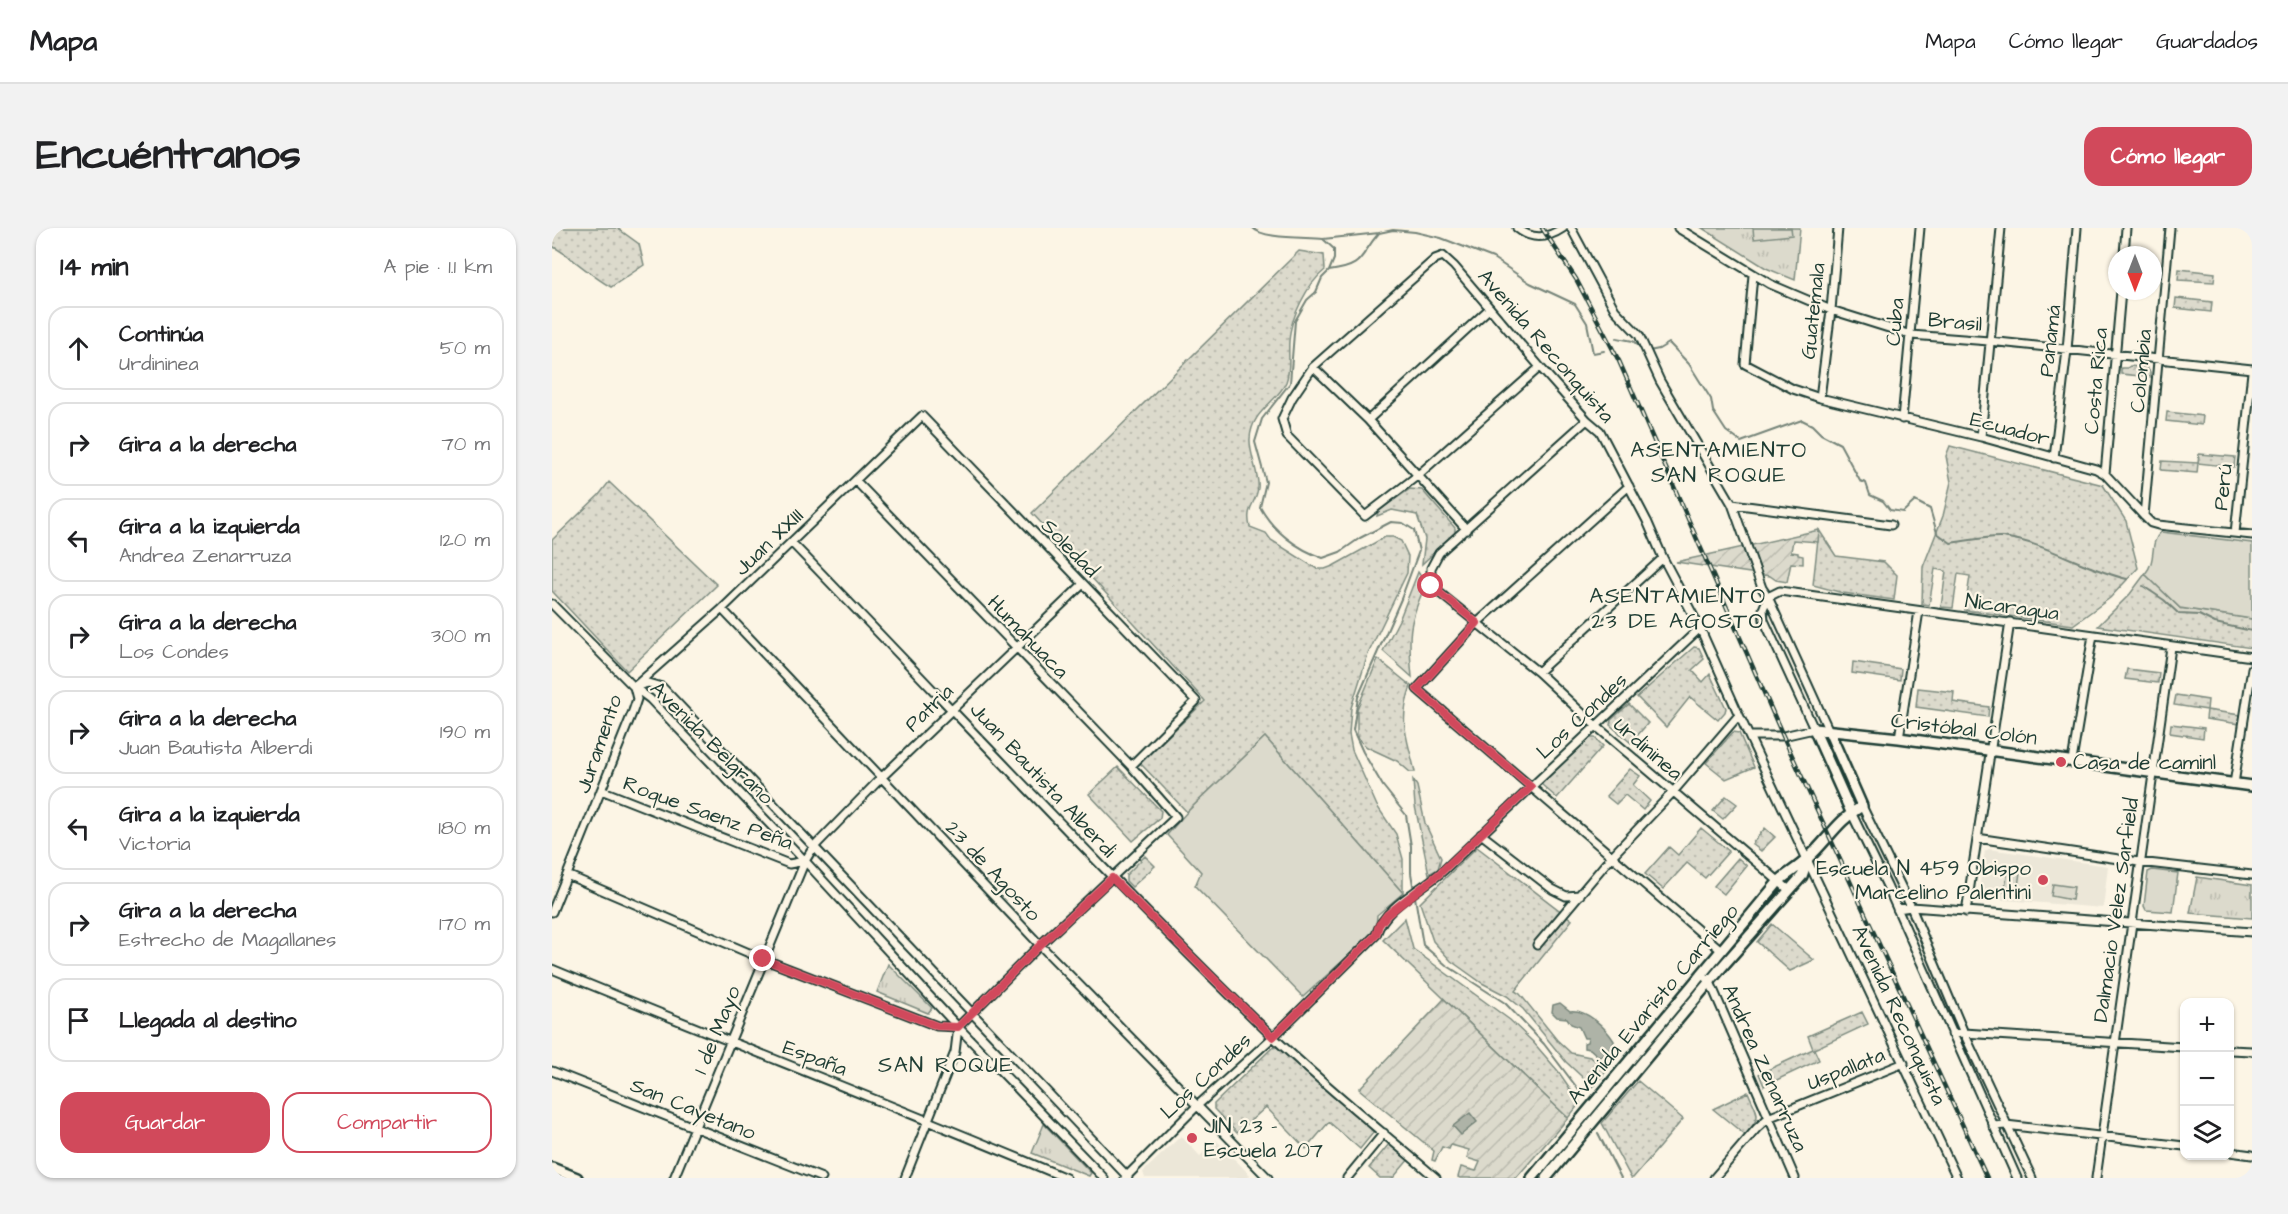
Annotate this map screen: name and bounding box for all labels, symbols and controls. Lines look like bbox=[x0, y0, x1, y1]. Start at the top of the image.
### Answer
text: Mapa bbox=[30, 22, 97, 61]
text: Mapa bbox=[1925, 27, 1976, 56]
text: Cómo llegar bbox=[2009, 27, 2123, 56]
text: Guardados bbox=[2156, 27, 2258, 56]
text: Encuéntranos bbox=[36, 127, 301, 185]
button: Cómo llegar bbox=[2084, 127, 2252, 186]
north arrow bbox=[2108, 246, 2162, 300]
text: 14 min bbox=[60, 249, 129, 285]
text: A pie · 1.1 km bbox=[384, 253, 492, 281]
street label: Guatemala bbox=[1794, 261, 1833, 361]
street label: Avenida Reconquista bbox=[1471, 263, 1621, 430]
street label: Cuba bbox=[1878, 297, 1912, 347]
street label: Panamá bbox=[2032, 303, 2068, 378]
street label: Brasil bbox=[1927, 305, 1983, 339]
text: Continúa bbox=[119, 319, 204, 350]
street label: Costa Rica bbox=[2077, 326, 2115, 436]
street label: Colombia bbox=[2123, 328, 2159, 414]
icon: ahead bbox=[62, 332, 95, 365]
text: 50 m bbox=[440, 334, 490, 362]
text: Urdininea bbox=[119, 350, 199, 378]
street label: Ecuador bbox=[1967, 404, 2053, 454]
icon: right bbox=[62, 428, 95, 461]
text: Gira a la derecha bbox=[119, 429, 296, 460]
text: 70 m bbox=[442, 430, 490, 458]
district label: ASENTAMIENTO SAN ROQUE bbox=[1630, 435, 1808, 491]
street label: Perú bbox=[2206, 462, 2240, 512]
street label: Juan XXIII bbox=[728, 502, 810, 582]
text: Gira a la izquierda bbox=[119, 511, 300, 542]
street label: Soledad bbox=[1034, 512, 1106, 584]
icon: left bbox=[62, 524, 95, 557]
text: 120 m bbox=[440, 526, 490, 554]
text: Andrea Zenarruza bbox=[119, 542, 291, 570]
route start bbox=[1417, 572, 1443, 598]
district label: ASENTAMIENTO 23 DE AGOSTO bbox=[1589, 581, 1767, 637]
street label: Nicaragua bbox=[1963, 586, 2061, 630]
street label: Humahuaca bbox=[981, 589, 1076, 685]
text: Gira a la derecha bbox=[119, 607, 296, 638]
icon: right bbox=[62, 620, 95, 653]
text: 300 m bbox=[431, 622, 490, 650]
text: Los Condes bbox=[119, 638, 229, 666]
street label: Los Condes bbox=[1530, 666, 1634, 766]
street label: Avenida Belgrano bbox=[642, 675, 780, 813]
street label: Patria bbox=[898, 677, 960, 739]
street label: Juramento bbox=[569, 691, 629, 797]
street label: Juan Bautista Alberdi bbox=[963, 696, 1123, 864]
text: Gira a la derecha bbox=[119, 703, 296, 734]
street label: Cristóbal Colón bbox=[1889, 706, 2039, 752]
street label: Urdininea bbox=[1607, 711, 1689, 788]
icon: right bbox=[62, 716, 95, 749]
text: 190 m bbox=[440, 718, 490, 746]
text: Juan Bautista Alberdi bbox=[119, 734, 312, 762]
place label: Casa de caminl bbox=[2073, 748, 2216, 777]
marker: Casa de caminl bbox=[2054, 755, 2068, 769]
street label: Roque Saenz Peña bbox=[619, 769, 797, 857]
street label: Dalmacio Velez Sarfield bbox=[2086, 796, 2146, 1024]
text: Gira a la izquierda bbox=[119, 799, 300, 830]
icon: left bbox=[62, 812, 95, 845]
text: 180 m bbox=[438, 814, 490, 842]
street label: 23 de Agosto bbox=[937, 814, 1048, 929]
text: Victoria bbox=[119, 830, 191, 858]
place label: Escuela N 459 Obispo Marcelino Palentini bbox=[1816, 854, 2031, 907]
marker: Escuela N 459 Obispo Marcelino Palentini bbox=[2036, 873, 2050, 887]
text: Gira a la derecha bbox=[119, 895, 296, 926]
street label: Avenida Evaristo Carriego bbox=[1561, 898, 1747, 1112]
icon: right bbox=[62, 908, 95, 941]
text: 170 m bbox=[439, 910, 490, 938]
street label: Avenida Reconquista bbox=[1845, 920, 1954, 1110]
text: Estrecho de Magallanes bbox=[119, 926, 336, 954]
route end bbox=[749, 945, 775, 971]
street label: Andrea Zenarruza bbox=[1715, 980, 1815, 1157]
street label: 1 de Mayo bbox=[686, 981, 750, 1079]
map controls bbox=[2180, 998, 2234, 1160]
button: + bbox=[2180, 998, 2234, 1052]
icon: arrive bbox=[62, 1004, 95, 1037]
text: Llegada al destino bbox=[119, 1005, 297, 1036]
street label: Los Condes bbox=[1154, 1026, 1258, 1126]
street label: España bbox=[778, 1033, 852, 1085]
street label: Uspallata bbox=[1803, 1040, 1890, 1099]
district label: SAN ROQUE bbox=[878, 1050, 1014, 1081]
button: − bbox=[2180, 1052, 2234, 1106]
street label: San Cayetano bbox=[625, 1071, 760, 1149]
button: Guardar bbox=[60, 1092, 270, 1153]
button: Compartir bbox=[282, 1092, 492, 1153]
button: layers bbox=[2180, 1106, 2234, 1160]
place label: JIN 23 - Escuela 207 bbox=[1204, 1112, 1323, 1165]
marker: JIN 23 - Escuela 207 bbox=[1185, 1131, 1199, 1145]

